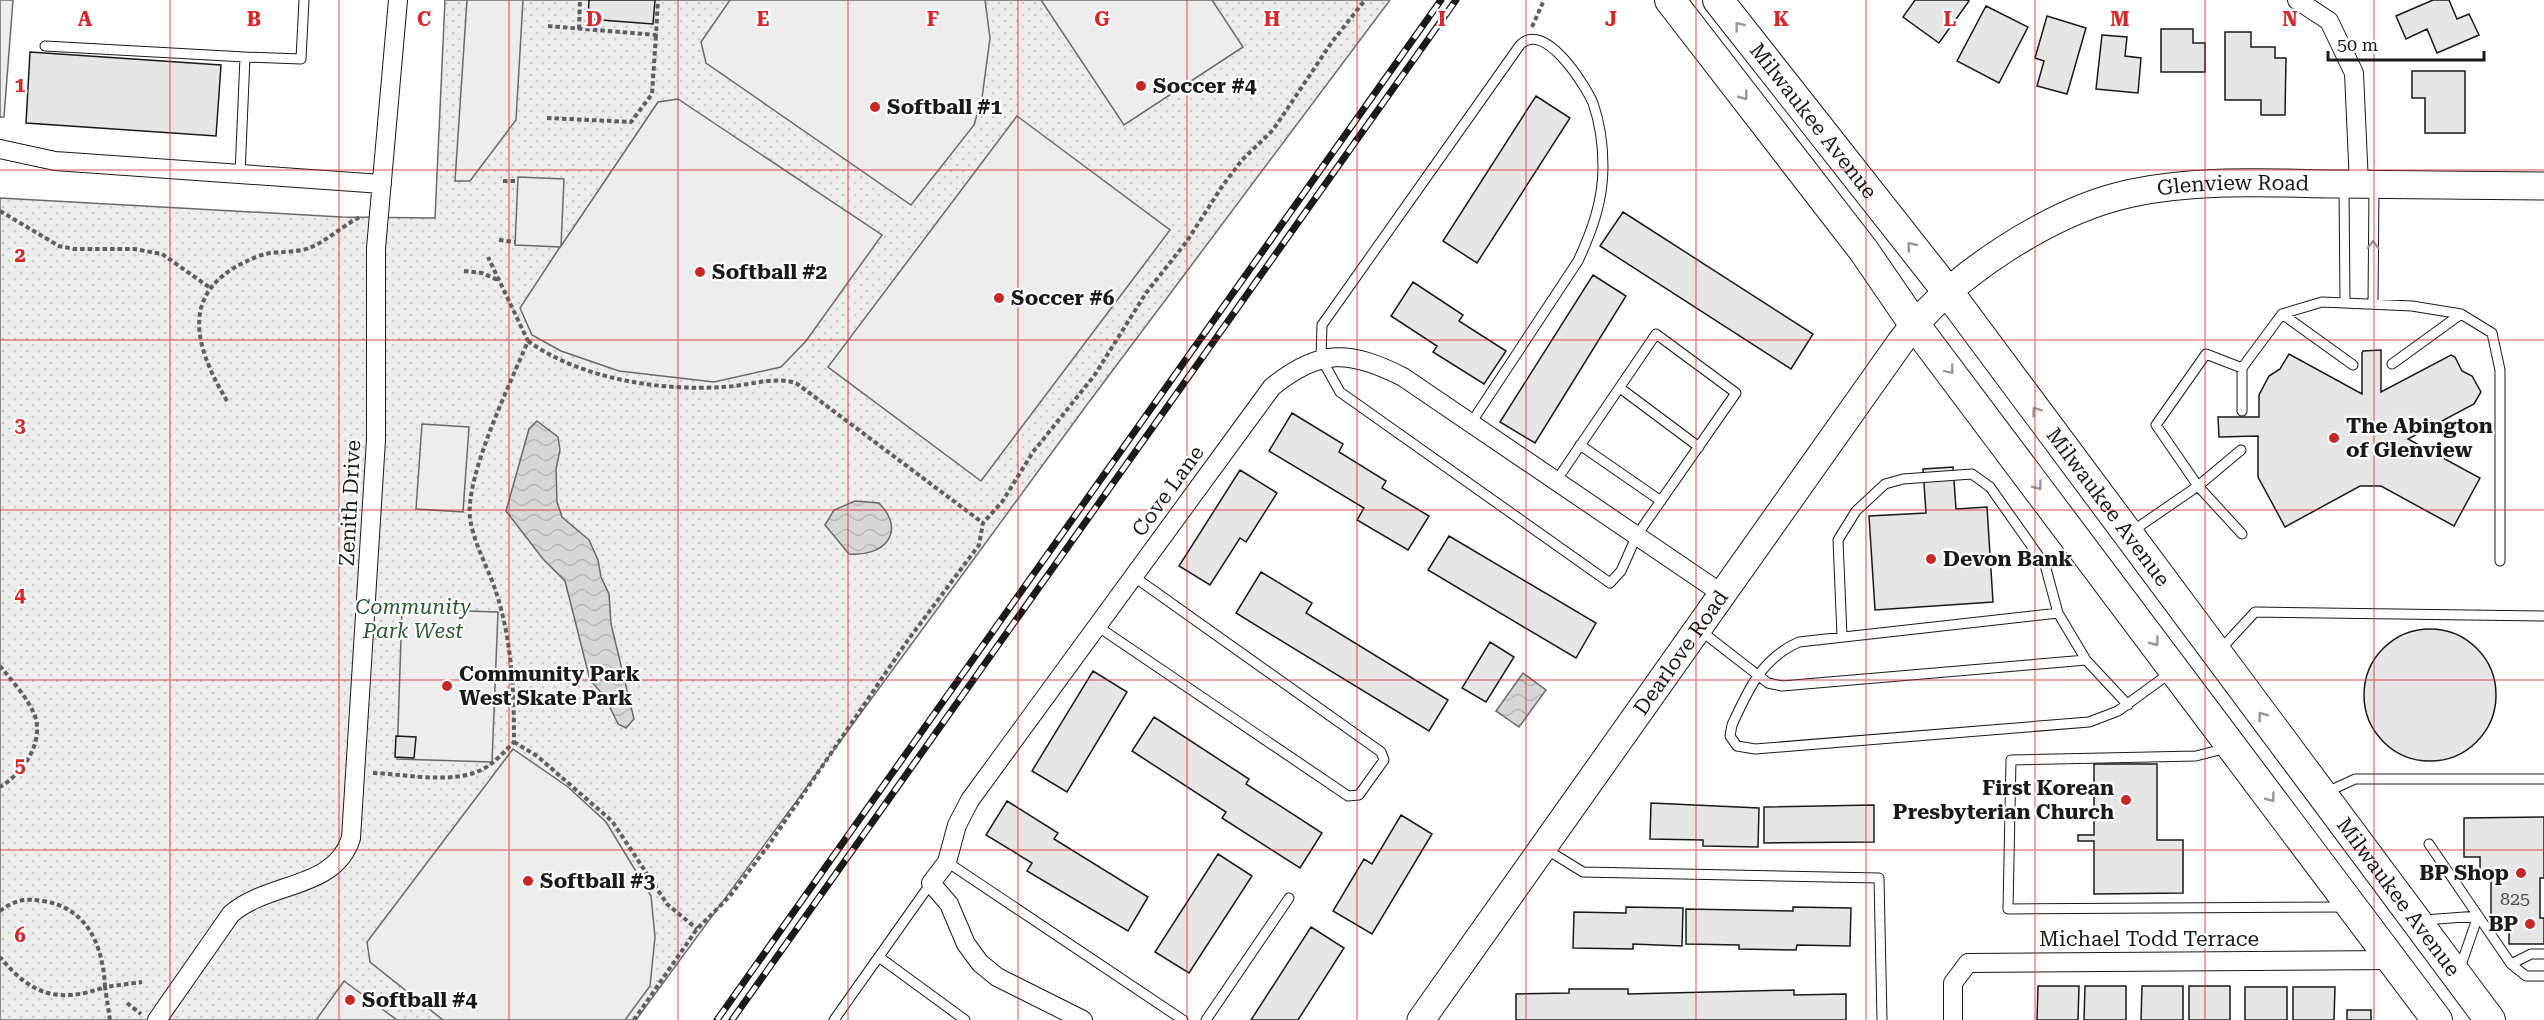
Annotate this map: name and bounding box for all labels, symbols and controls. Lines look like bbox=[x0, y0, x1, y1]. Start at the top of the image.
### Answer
text: A bbox=[78, 7, 93, 31]
text: B bbox=[247, 7, 261, 31]
text: C bbox=[417, 7, 431, 31]
text: D bbox=[586, 7, 602, 31]
text: E bbox=[757, 7, 770, 31]
text: F bbox=[927, 7, 939, 31]
text: G bbox=[1094, 7, 1110, 31]
text: H bbox=[1264, 7, 1280, 31]
text: I bbox=[1438, 7, 1446, 31]
text: J bbox=[1605, 7, 1617, 31]
text: K bbox=[1773, 7, 1789, 31]
text: L bbox=[1944, 7, 1957, 31]
text: M bbox=[2110, 7, 2130, 31]
text: N bbox=[2282, 7, 2298, 31]
one-way arrow bbox=[1735, 22, 1746, 33]
scale bar bbox=[2328, 24, 2484, 62]
text: 50 m bbox=[2337, 34, 2378, 55]
street label: Milwaukee Avenue bbox=[1745, 38, 1882, 203]
text: 1 bbox=[14, 73, 26, 97]
place label: Soccer #4 bbox=[1153, 74, 1257, 98]
marker: Soccer #4 bbox=[1134, 79, 1148, 93]
one-way arrow bbox=[1737, 90, 1748, 101]
place label: Softball #1 bbox=[887, 95, 1003, 119]
marker: Softball #1 bbox=[868, 100, 882, 114]
street label: Glenview Road bbox=[2156, 171, 2310, 200]
one-way arrow bbox=[2367, 241, 2379, 250]
one-way arrow bbox=[1907, 242, 1918, 253]
text: 2 bbox=[14, 243, 26, 267]
place label: Softball #2 bbox=[712, 260, 827, 284]
marker: Softball #2 bbox=[693, 265, 707, 279]
place label: Soccer #6 bbox=[1011, 286, 1115, 310]
marker: Soccer #6 bbox=[992, 291, 1006, 305]
one-way arrow bbox=[1943, 363, 1954, 374]
one-way arrow bbox=[2032, 407, 2043, 418]
text: 3 bbox=[14, 413, 26, 437]
place label: The Abington of Glenview bbox=[2346, 414, 2493, 462]
street label: Milwaukee Avenue bbox=[2042, 423, 2175, 591]
marker: The Abington of Glenview bbox=[2327, 431, 2341, 445]
street label: Zenith Drive bbox=[335, 439, 365, 567]
street label: Cove Lane bbox=[1127, 441, 1209, 541]
one-way arrow bbox=[2031, 479, 2042, 490]
place label: Devon Bank bbox=[1943, 547, 2073, 571]
marker: Devon Bank bbox=[1924, 552, 1938, 566]
text: 4 bbox=[14, 583, 26, 607]
street label: Dearlove Road bbox=[1629, 585, 1733, 720]
park label: Community Park West bbox=[355, 595, 471, 643]
one-way arrow bbox=[2147, 635, 2158, 646]
place label: Community Park West Skate Park bbox=[459, 662, 640, 710]
marker: Community Park West Skate Park bbox=[440, 679, 454, 693]
one-way arrow bbox=[2259, 711, 2270, 722]
text: 5 bbox=[14, 753, 26, 777]
place label: First Korean Presbyterian Church bbox=[1893, 776, 2114, 824]
one-way arrow bbox=[2264, 792, 2275, 803]
marker: First Korean Presbyterian Church bbox=[2119, 793, 2133, 807]
street label: Milwaukee Avenue bbox=[2332, 813, 2465, 981]
place label: BP Shop bbox=[2419, 861, 2509, 885]
marker: BP Shop bbox=[2514, 866, 2528, 880]
place label: Softball #3 bbox=[540, 869, 656, 893]
marker: Softball #3 bbox=[521, 874, 535, 888]
house number: 825 bbox=[2500, 888, 2530, 909]
place label: BP bbox=[2488, 912, 2518, 936]
marker: BP bbox=[2523, 917, 2537, 931]
text: 6 bbox=[14, 923, 26, 947]
street label: Michael Todd Terrace bbox=[2039, 927, 2259, 951]
place label: Softball #4 bbox=[362, 988, 478, 1012]
marker: Softball #4 bbox=[343, 993, 357, 1007]

